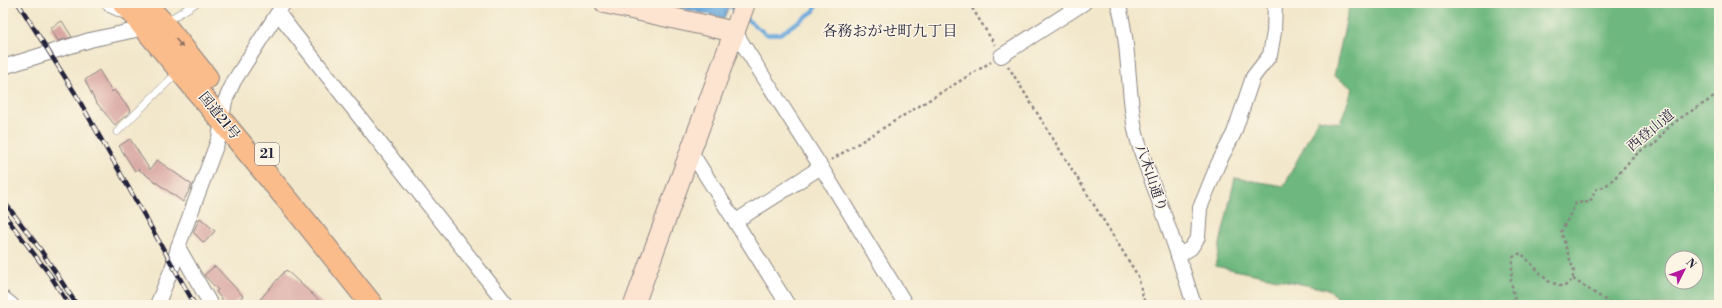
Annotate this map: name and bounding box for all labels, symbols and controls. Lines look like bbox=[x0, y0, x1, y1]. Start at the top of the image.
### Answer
district label: 各務おがせ町九丁目 bbox=[822, 22, 958, 41]
one-way arrow bbox=[175, 38, 183, 49]
street label: 国道21号 bbox=[194, 89, 244, 143]
street label: 西登山道 bbox=[1624, 106, 1678, 156]
street label: 八木山通り bbox=[1131, 142, 1171, 214]
road number: 21 bbox=[255, 143, 279, 165]
north arrow bbox=[1664, 250, 1704, 290]
text: N bbox=[1683, 256, 1699, 272]

